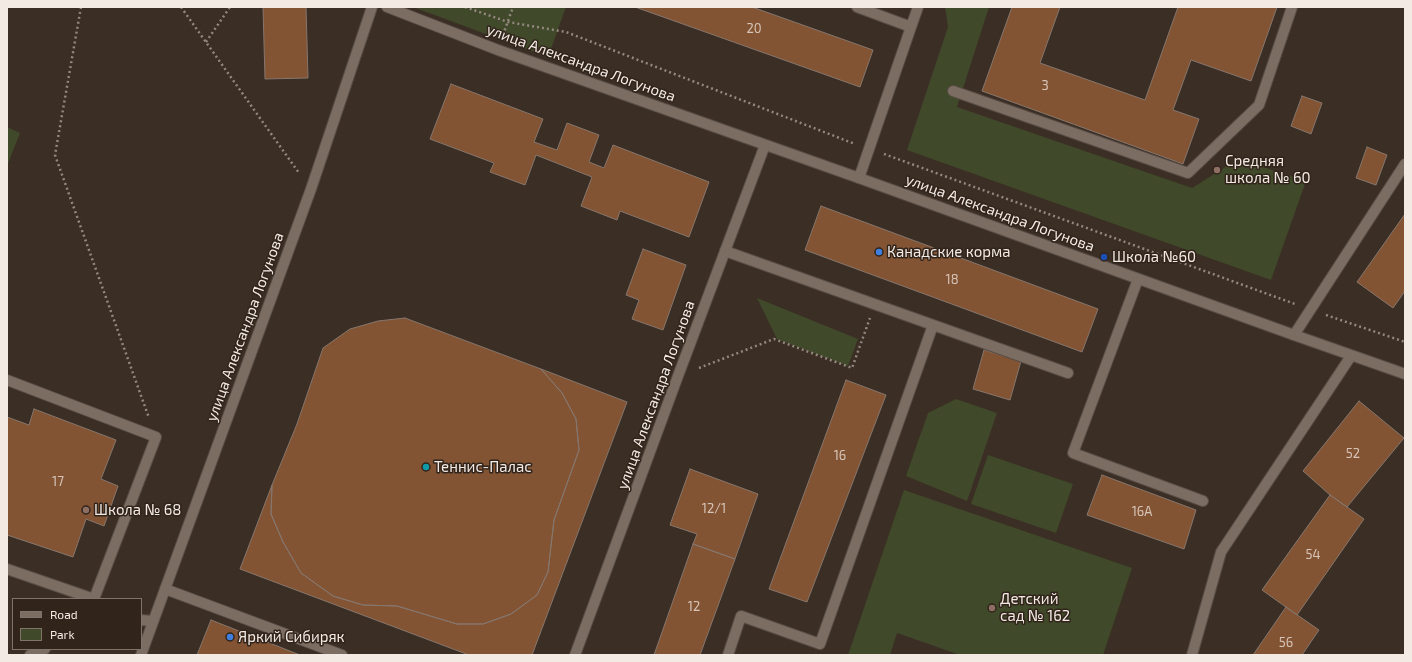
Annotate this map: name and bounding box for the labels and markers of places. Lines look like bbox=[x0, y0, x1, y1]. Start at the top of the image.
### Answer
place label: Средняя школа № 60 bbox=[1225, 152, 1311, 187]
marker: Средняя школа № 60 bbox=[1212, 165, 1222, 175]
place label: Канадские корма bbox=[887, 243, 1010, 261]
marker: Канадские корма bbox=[874, 247, 884, 257]
place label: Школа №60 bbox=[1112, 248, 1196, 266]
marker: Школа №60 bbox=[1099, 252, 1109, 262]
place label: Теннис-Палас bbox=[434, 458, 532, 476]
marker: Теннис-Палас bbox=[421, 462, 431, 472]
place label: Школа № 68 bbox=[94, 501, 181, 519]
marker: Школа № 68 bbox=[81, 505, 91, 515]
place label: Детский сад № 162 bbox=[1000, 590, 1070, 625]
marker: Детский сад № 162 bbox=[987, 603, 997, 613]
place label: Яркий Сибиряк bbox=[238, 628, 345, 646]
marker: Яркий Сибиряк bbox=[225, 632, 235, 642]

